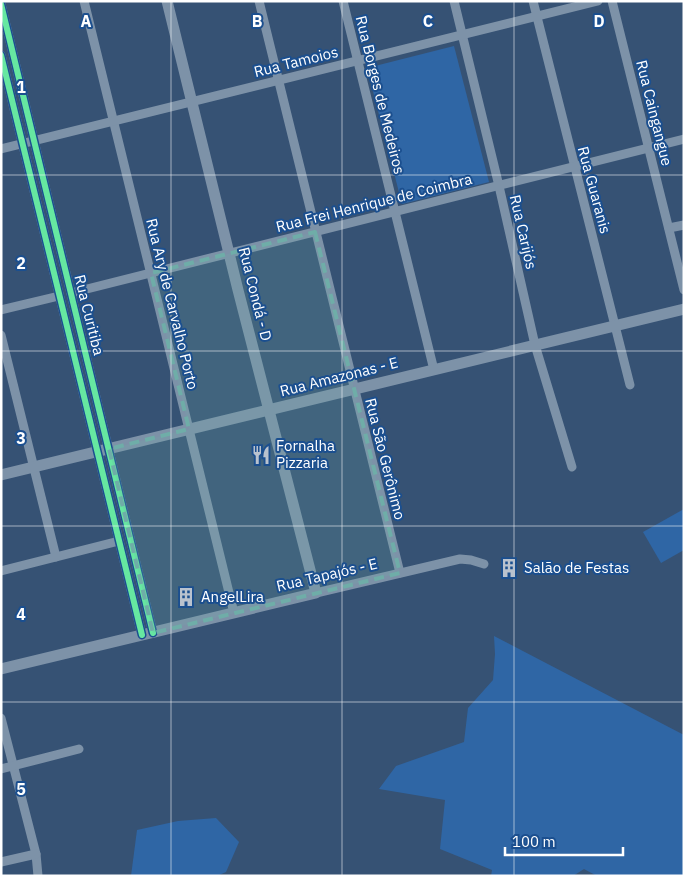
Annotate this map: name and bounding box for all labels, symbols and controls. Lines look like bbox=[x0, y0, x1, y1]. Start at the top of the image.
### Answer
text: A bbox=[81, 11, 92, 31]
text: B bbox=[252, 11, 263, 31]
text: C bbox=[423, 11, 433, 31]
text: D bbox=[593, 11, 605, 31]
street label: Rua Borges de Medeiros bbox=[352, 14, 409, 176]
street label: Rua Tamoios bbox=[252, 42, 340, 81]
street label: Rua Caingangue bbox=[632, 58, 677, 168]
text: 1 bbox=[16, 77, 26, 97]
street label: Rua Guaranis bbox=[574, 144, 615, 236]
street label: Rua Frei Henrique de Coimbra bbox=[274, 169, 474, 236]
street label: Rua Carijós bbox=[506, 193, 541, 271]
street label: Rua Ary de Carvalho Porto bbox=[142, 216, 203, 391]
street label: Rua Condá - D bbox=[235, 245, 276, 343]
text: 2 bbox=[16, 253, 26, 273]
street label: Rua Curitiba bbox=[70, 273, 109, 357]
street label: Rua Amazonas - E bbox=[278, 353, 400, 400]
street label: Rua São Gerônimo bbox=[361, 396, 410, 522]
text: 3 bbox=[16, 428, 26, 448]
place label: Fornalha Pizzaria bbox=[276, 436, 335, 472]
restaurant icon: Fornalha Pizzaria bbox=[250, 444, 272, 466]
street label: Rua Tapajós - E bbox=[274, 554, 379, 595]
building icon: Salão de Festas bbox=[498, 557, 520, 579]
place label: Salão de Festas bbox=[524, 558, 629, 577]
building icon: AngelLira bbox=[175, 586, 197, 608]
place label: AngelLira bbox=[201, 587, 264, 606]
text: 4 bbox=[16, 604, 26, 624]
text: 5 bbox=[16, 779, 26, 799]
scale bar bbox=[505, 824, 622, 856]
text: 100 m bbox=[512, 832, 556, 851]

